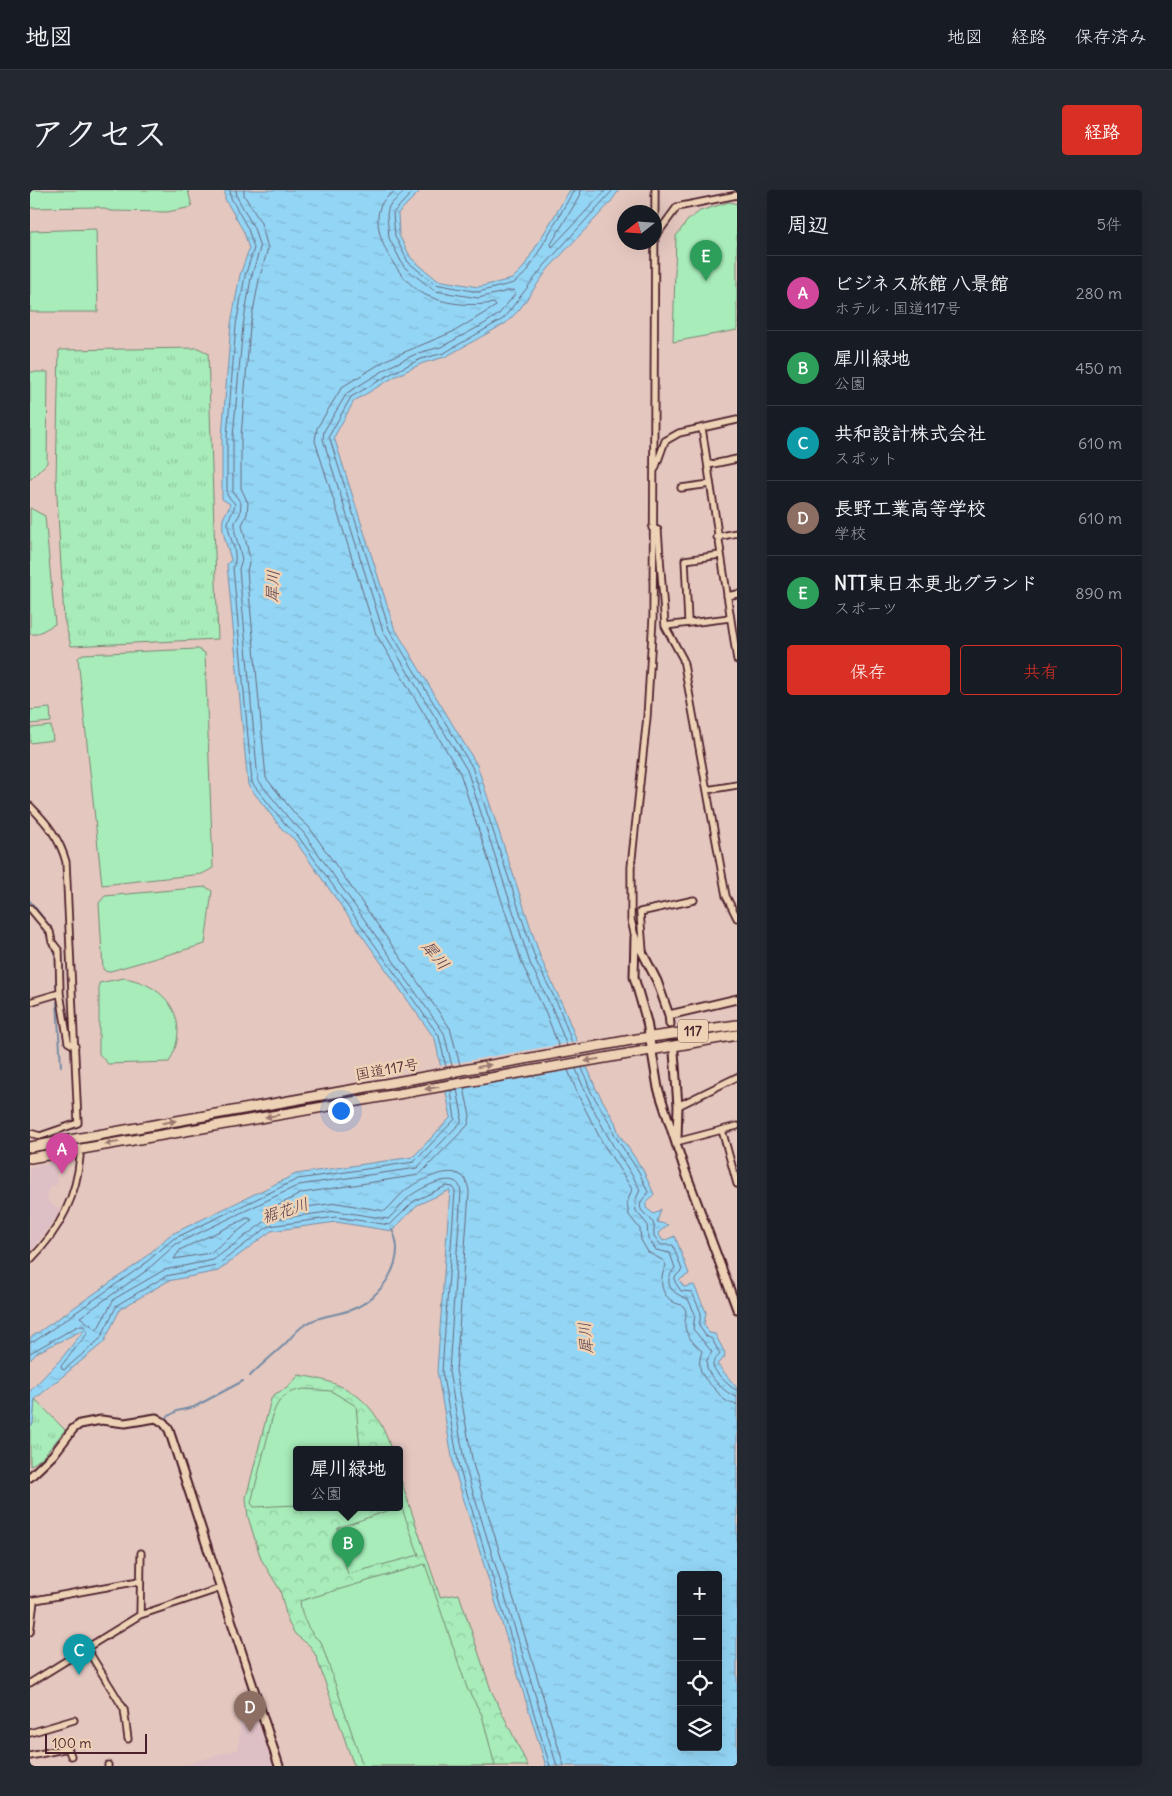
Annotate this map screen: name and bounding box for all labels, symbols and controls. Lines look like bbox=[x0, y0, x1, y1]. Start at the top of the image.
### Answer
text: 地図 bbox=[25, 21, 73, 51]
text: 地図 bbox=[947, 25, 983, 48]
text: 経路 bbox=[1011, 25, 1047, 48]
text: 保存済み bbox=[1075, 25, 1147, 48]
button: 経路 bbox=[1062, 105, 1142, 155]
text: アクセス bbox=[30, 111, 168, 155]
north arrow bbox=[617, 205, 662, 250]
text: 周辺 bbox=[787, 211, 829, 238]
text: 5件 bbox=[1097, 214, 1122, 234]
pin: E bbox=[690, 240, 722, 281]
text: ビジネス旅館 八景館 bbox=[834, 271, 1009, 295]
text: A bbox=[798, 283, 808, 303]
text: 280 m bbox=[1076, 283, 1122, 303]
text: ホテル · 国道117号 bbox=[834, 298, 961, 318]
text: 犀川緑地 bbox=[834, 346, 910, 370]
text: B bbox=[798, 358, 808, 378]
text: 450 m bbox=[1075, 358, 1122, 378]
text: 公園 bbox=[834, 373, 866, 393]
text: 共和設計株式会社 bbox=[834, 421, 986, 445]
text: C bbox=[798, 433, 808, 453]
text: 610 m bbox=[1078, 433, 1122, 453]
text: スポット bbox=[834, 448, 898, 468]
text: 長野工業高等学校 bbox=[834, 496, 986, 520]
text: D bbox=[797, 508, 809, 528]
text: 610 m bbox=[1078, 508, 1122, 528]
text: 学校 bbox=[834, 523, 866, 543]
water label: 犀川 bbox=[261, 569, 283, 603]
text: NTT東日本更北グランド bbox=[834, 571, 1038, 595]
text: E bbox=[798, 583, 808, 603]
text: 890 m bbox=[1075, 583, 1122, 603]
text: スポーツ bbox=[834, 598, 898, 618]
button: 保存 bbox=[787, 645, 950, 695]
button: 共有 bbox=[960, 645, 1122, 695]
water label: 犀川 bbox=[418, 936, 454, 974]
road number: 117 bbox=[678, 1019, 708, 1042]
street label: 国道117号 bbox=[354, 1054, 420, 1084]
one-way arrow bbox=[583, 1056, 599, 1064]
one-way arrow bbox=[477, 1061, 493, 1069]
one-way arrow bbox=[423, 1084, 439, 1092]
your location bbox=[328, 1098, 354, 1124]
one-way arrow bbox=[263, 1112, 279, 1120]
one-way arrow bbox=[162, 1117, 178, 1125]
pin: A bbox=[46, 1133, 78, 1174]
one-way arrow bbox=[103, 1140, 119, 1148]
water label: 裾花川 bbox=[259, 1193, 311, 1227]
water label: 犀川 bbox=[574, 1321, 596, 1355]
popup bbox=[293, 1446, 403, 1511]
text: 犀川緑地 bbox=[310, 1456, 386, 1480]
text: 公園 bbox=[310, 1483, 342, 1503]
pin: B bbox=[332, 1527, 364, 1568]
map controls bbox=[677, 1571, 722, 1751]
button: + bbox=[677, 1571, 722, 1616]
button: − bbox=[677, 1616, 722, 1661]
pin: C bbox=[63, 1634, 95, 1675]
button: locate bbox=[677, 1661, 722, 1706]
pin: D bbox=[234, 1691, 266, 1732]
button: layers bbox=[677, 1706, 722, 1751]
scale bar bbox=[45, 1731, 148, 1754]
text: 100 m bbox=[52, 1734, 92, 1752]

